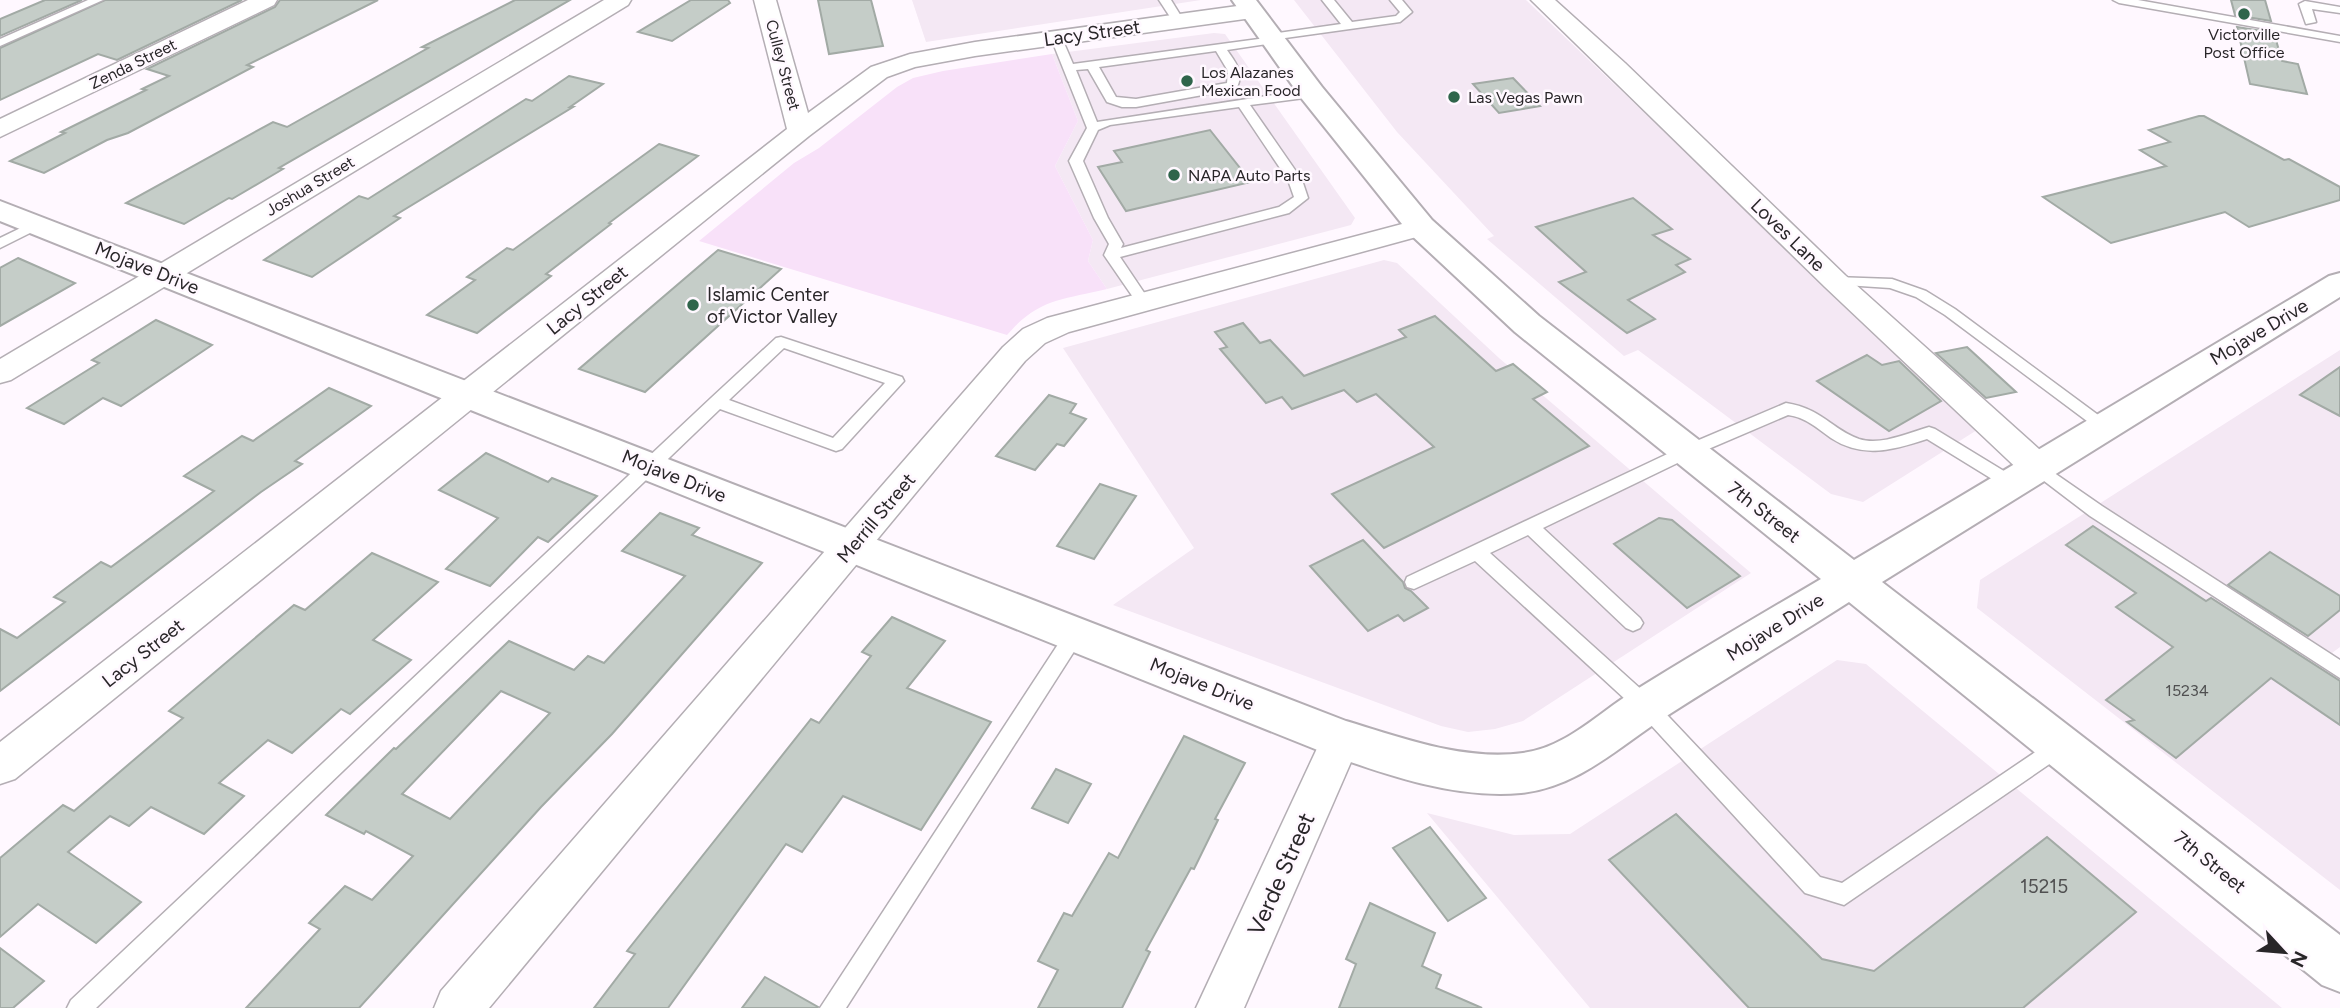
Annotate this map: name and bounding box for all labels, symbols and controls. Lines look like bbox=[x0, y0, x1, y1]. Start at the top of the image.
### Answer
marker: Victorville Post Office bbox=[2236, 6, 2252, 22]
street label: Lacy Street bbox=[1042, 15, 1142, 51]
street label: Culley Street bbox=[762, 18, 804, 112]
place label: Victorville Post Office bbox=[2203, 25, 2285, 62]
street label: Zenda Street bbox=[86, 35, 180, 93]
place label: Los Alazanes Mexican Food bbox=[1201, 63, 1301, 100]
marker: Los Alazanes Mexican Food bbox=[1179, 73, 1195, 89]
place label: Las Vegas Pawn bbox=[1468, 88, 1583, 107]
marker: Las Vegas Pawn bbox=[1446, 89, 1462, 105]
street label: Joshua Street bbox=[262, 152, 358, 220]
place label: NAPA Auto Parts bbox=[1188, 166, 1310, 185]
marker: NAPA Auto Parts bbox=[1166, 167, 1182, 183]
street label: Loves Lane bbox=[1746, 194, 1830, 276]
street label: Mojave Drive bbox=[92, 237, 202, 299]
street label: Lacy Street bbox=[542, 260, 632, 340]
place label: Islamic Center of Victor Valley bbox=[707, 283, 837, 328]
street label: Mojave Drive bbox=[2206, 294, 2312, 370]
marker: Islamic Center of Victor Valley bbox=[685, 297, 701, 313]
street label: Mojave Drive bbox=[619, 445, 729, 507]
street label: Merrill Street bbox=[832, 468, 920, 568]
street label: 7th Street bbox=[1723, 476, 1805, 548]
street label: Mojave Drive bbox=[1722, 588, 1828, 666]
street label: Lacy Street bbox=[98, 614, 188, 692]
street label: Mojave Drive bbox=[1147, 653, 1257, 715]
house number: 15234 bbox=[2165, 681, 2209, 700]
street label: Verde Street bbox=[1241, 808, 1321, 940]
street label: 7th Street bbox=[2169, 826, 2251, 898]
house number: 15215 bbox=[2020, 875, 2068, 898]
north arrow bbox=[2249, 917, 2319, 987]
text: N bbox=[2285, 948, 2312, 971]

